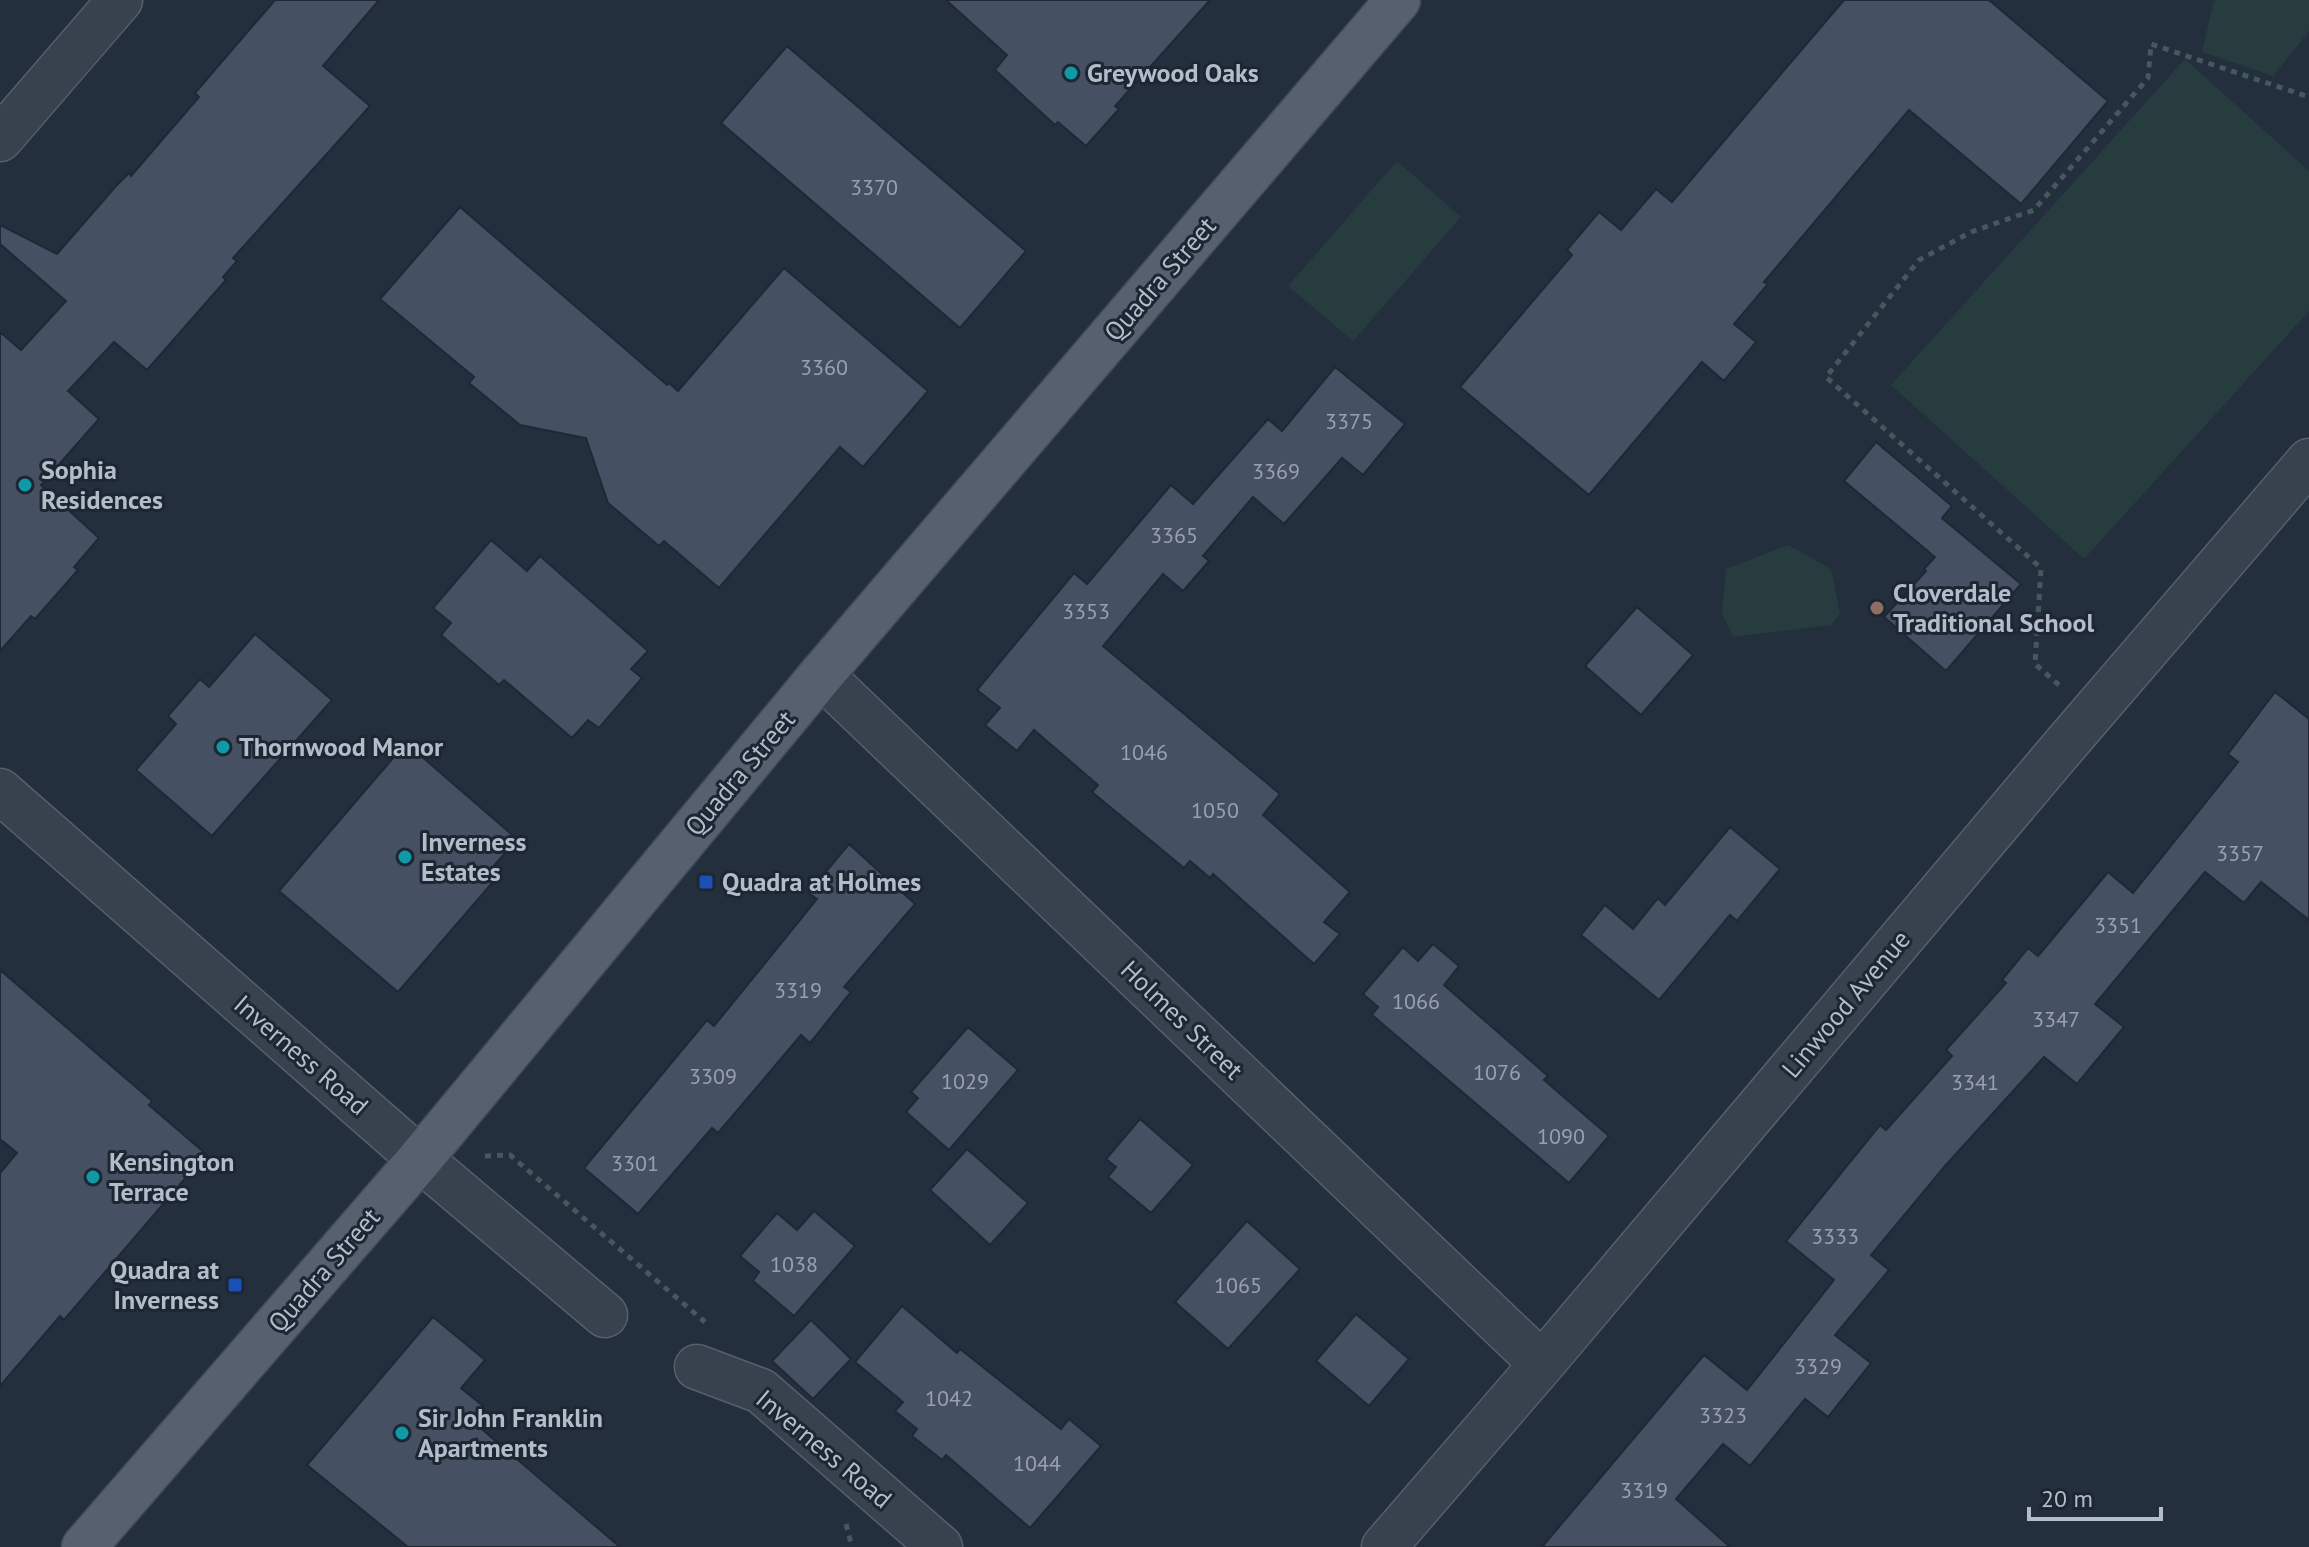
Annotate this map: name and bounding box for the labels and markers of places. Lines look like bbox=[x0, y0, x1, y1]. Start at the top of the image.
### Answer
place label: Greywood Oaks bbox=[1087, 56, 1259, 89]
marker: Greywood Oaks bbox=[1062, 64, 1080, 82]
place label: Sophia Residences bbox=[41, 453, 163, 516]
marker: Sophia Residences bbox=[16, 476, 34, 494]
place label: Cloverdale Traditional School bbox=[1893, 576, 2095, 639]
marker: Cloverdale Traditional School bbox=[1868, 599, 1886, 617]
place label: Thornwood Manor bbox=[239, 730, 444, 763]
marker: Thornwood Manor bbox=[214, 738, 232, 756]
place label: Inverness Estates bbox=[421, 825, 526, 888]
marker: Inverness Estates bbox=[396, 848, 414, 866]
place label: Quadra at Holmes bbox=[722, 865, 921, 898]
marker: Quadra at Holmes bbox=[697, 873, 715, 891]
place label: Kensington Terrace bbox=[109, 1145, 234, 1208]
marker: Kensington Terrace bbox=[84, 1168, 102, 1186]
place label: Quadra at Inverness bbox=[110, 1253, 219, 1316]
marker: Quadra at Inverness bbox=[226, 1276, 244, 1294]
place label: Sir John Franklin Apartments bbox=[418, 1401, 603, 1464]
marker: Sir John Franklin Apartments bbox=[393, 1424, 411, 1442]

